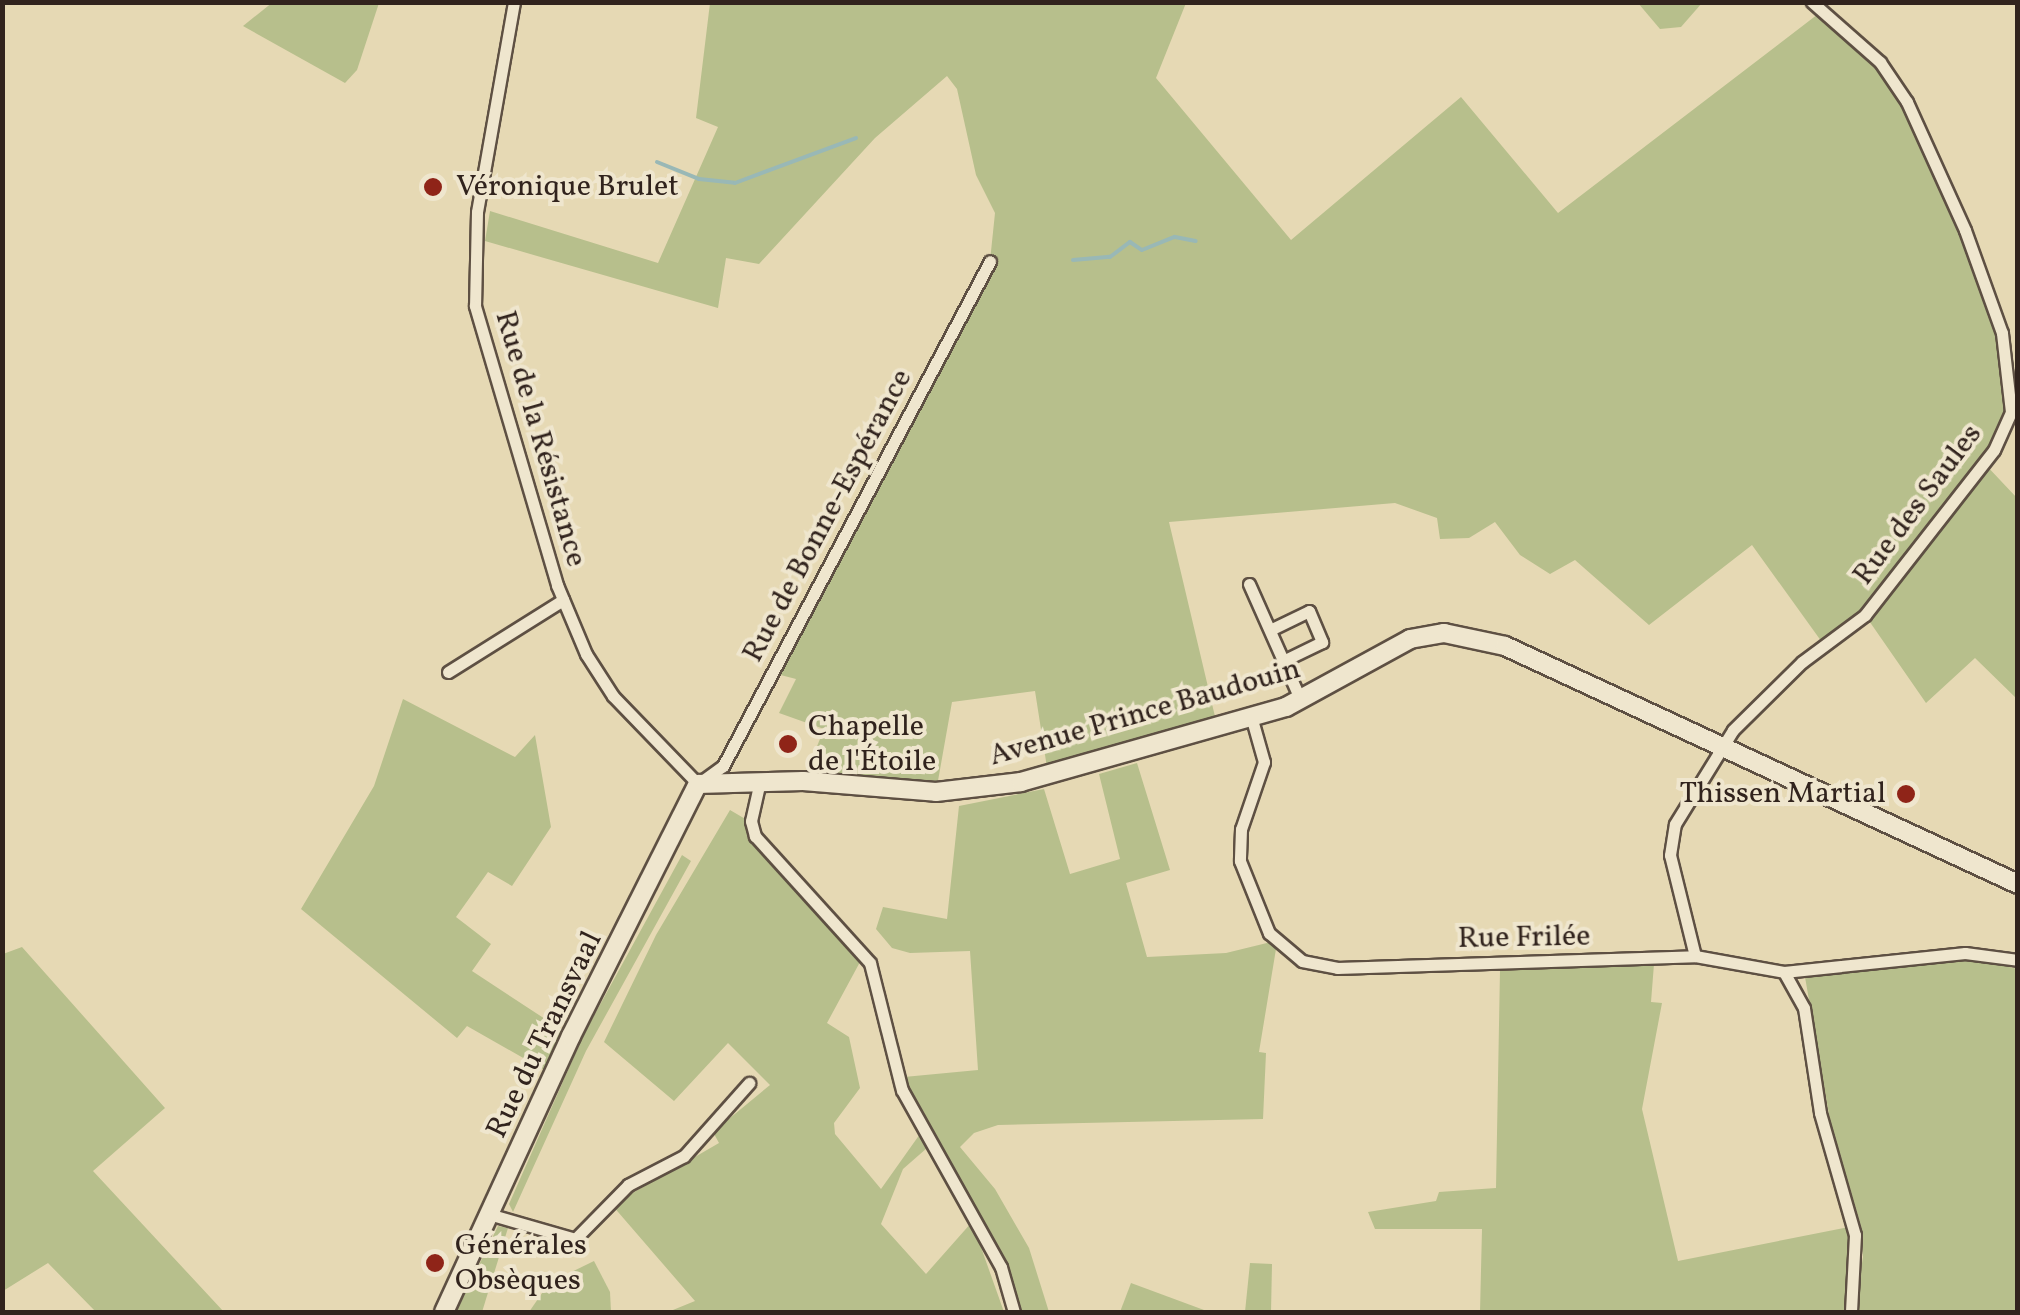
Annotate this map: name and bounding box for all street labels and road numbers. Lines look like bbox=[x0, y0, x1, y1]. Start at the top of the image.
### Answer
street label: Rue de la Résistance bbox=[486, 307, 594, 571]
street label: Rue de Bonne-Espérance bbox=[735, 363, 921, 669]
street label: Rue des Saules bbox=[1846, 417, 1990, 593]
street label: Avenue Prince Baudouin bbox=[985, 651, 1305, 775]
street label: Rue Frilée bbox=[1457, 919, 1591, 957]
street label: Rue du Transvaal bbox=[479, 925, 611, 1145]

